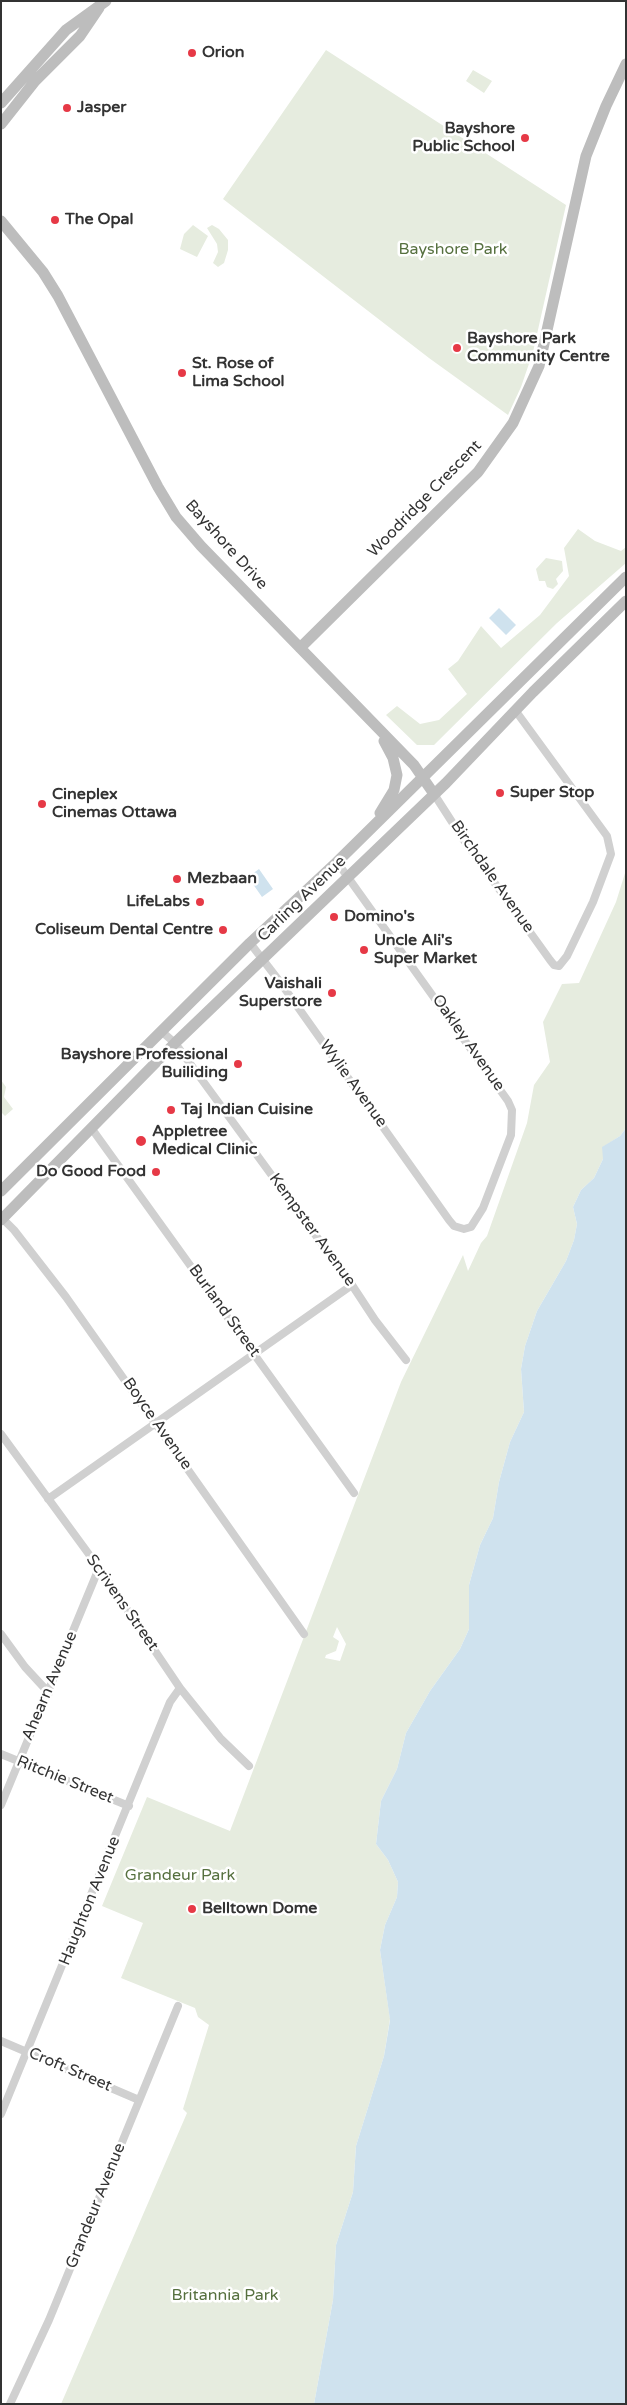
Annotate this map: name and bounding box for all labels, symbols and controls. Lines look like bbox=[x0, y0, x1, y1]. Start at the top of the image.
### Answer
place label: Orion bbox=[202, 43, 244, 63]
marker: Orion bbox=[186, 47, 198, 59]
place label: Jasper bbox=[77, 98, 126, 118]
marker: Jasper bbox=[61, 102, 73, 114]
place label: Bayshore Public School bbox=[412, 119, 515, 157]
marker: Bayshore Public School bbox=[519, 132, 531, 144]
place label: The Opal bbox=[65, 210, 134, 230]
marker: The Opal bbox=[49, 214, 61, 226]
park label: Bayshore Park bbox=[399, 240, 507, 260]
place label: Bayshore Park Community Centre bbox=[467, 329, 610, 367]
marker: Bayshore Park Community Centre bbox=[451, 342, 463, 354]
place label: St. Rose of Lima School bbox=[192, 354, 285, 392]
marker: St. Rose of Lima School bbox=[176, 367, 188, 379]
street label: Woodridge Crescent bbox=[364, 436, 486, 562]
street label: Bayshore Drive bbox=[181, 496, 271, 594]
place label: Super Stop bbox=[510, 783, 594, 803]
place label: Cineplex Cinemas Ottawa bbox=[52, 785, 177, 823]
marker: Super Stop bbox=[494, 787, 506, 799]
marker: Cineplex Cinemas Ottawa bbox=[36, 798, 48, 810]
street label: Birchdale Avenue bbox=[446, 817, 538, 937]
street label: Carling Avenue bbox=[254, 852, 350, 946]
place label: Mezbaan bbox=[187, 869, 257, 889]
marker: Mezbaan bbox=[171, 873, 183, 885]
place label: LifeLabs bbox=[126, 892, 190, 912]
marker: LifeLabs bbox=[194, 896, 206, 908]
place label: Domino's bbox=[344, 907, 415, 927]
marker: Domino's bbox=[328, 911, 340, 923]
place label: Coliseum Dental Centre bbox=[35, 920, 213, 940]
marker: Coliseum Dental Centre bbox=[217, 924, 229, 936]
place label: Uncle Ali's Super Market bbox=[374, 931, 477, 969]
marker: Uncle Ali's Super Market bbox=[358, 944, 370, 956]
place label: Vaishali Superstore bbox=[239, 974, 322, 1012]
marker: Vaishali Superstore bbox=[326, 987, 338, 999]
street label: Oakley Avenue bbox=[428, 991, 508, 1095]
street label: Wylie Avenue bbox=[315, 1037, 391, 1131]
place label: Bayshore Professional Builiding bbox=[61, 1045, 228, 1083]
marker: Bayshore Professional Builiding bbox=[232, 1058, 244, 1070]
place label: Taj Indian Cuisine bbox=[181, 1100, 313, 1120]
marker: Taj Indian Cuisine bbox=[165, 1104, 177, 1116]
place label: Appletree Medical Clinic bbox=[152, 1122, 257, 1160]
marker: Appletree Medical Clinic bbox=[134, 1134, 148, 1148]
place label: Do Good Food bbox=[36, 1162, 146, 1182]
marker: Do Good Food bbox=[150, 1166, 162, 1178]
street label: Kempster Avenue bbox=[265, 1170, 359, 1290]
street label: Burland Street bbox=[184, 1261, 264, 1361]
street label: Boyce Avenue bbox=[118, 1374, 196, 1474]
street label: Scrivens Street bbox=[82, 1551, 162, 1655]
street label: Ahearn Avenue bbox=[18, 1628, 82, 1744]
street label: Ritchie Street bbox=[14, 1752, 116, 1808]
street label: Haughton Avenue bbox=[55, 1834, 125, 1968]
park label: Grandeur Park bbox=[125, 1866, 235, 1886]
place label: Belltown Dome bbox=[202, 1899, 317, 1919]
marker: Belltown Dome bbox=[186, 1903, 198, 1915]
street label: Croft Street bbox=[26, 2044, 114, 2096]
street label: Grandeur Avenue bbox=[62, 2141, 130, 2271]
park label: Britannia Park bbox=[172, 2286, 278, 2306]

